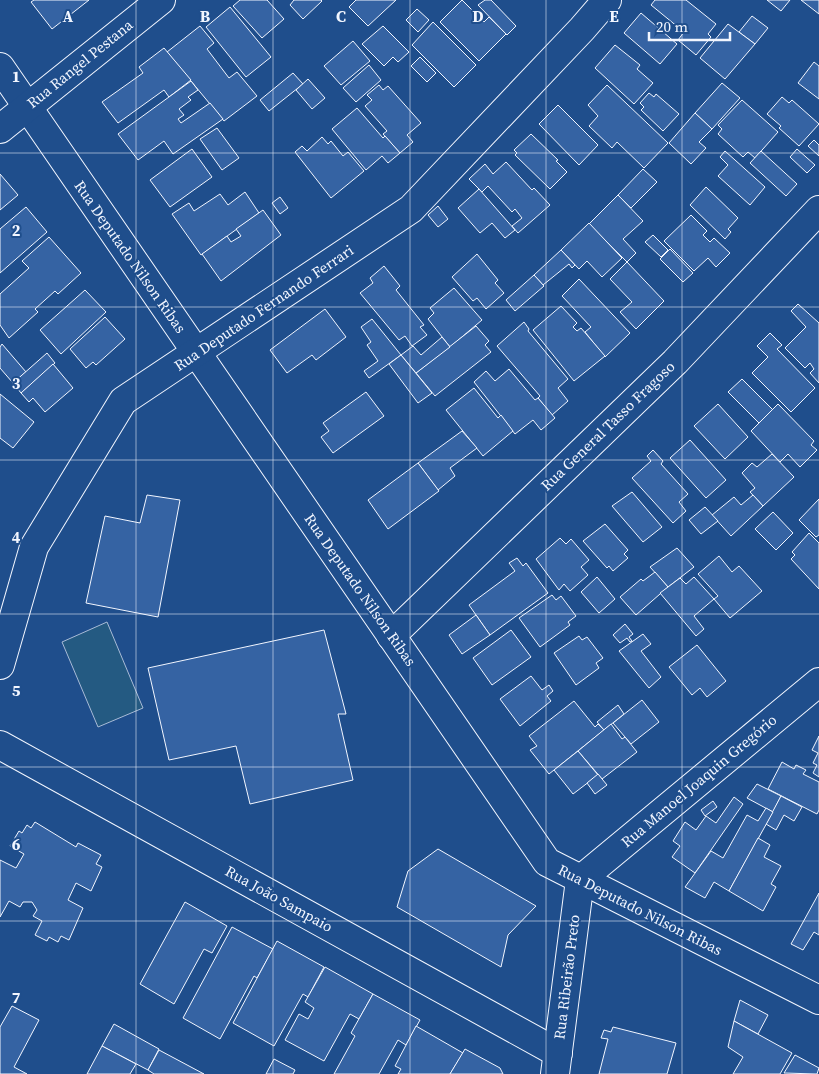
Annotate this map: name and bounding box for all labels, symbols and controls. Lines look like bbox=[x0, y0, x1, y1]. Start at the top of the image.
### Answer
text: A bbox=[63, 5, 74, 27]
text: B bbox=[200, 5, 211, 27]
text: C bbox=[336, 5, 346, 27]
text: D bbox=[472, 5, 484, 27]
text: E bbox=[609, 5, 619, 27]
scale bar bbox=[649, 10, 730, 42]
street label: Rua Rangel Pestana bbox=[22, 14, 137, 113]
text: 20 m bbox=[656, 16, 688, 37]
text: 1 bbox=[12, 65, 20, 87]
street label: Rua Deputado Nilson Ribas bbox=[70, 176, 191, 337]
text: 2 bbox=[12, 219, 21, 241]
street label: Rua Deputado Fernando Ferrari bbox=[170, 240, 358, 376]
street label: Rua General Tasso Fragoso bbox=[536, 356, 679, 495]
text: 3 bbox=[12, 372, 21, 394]
street label: Rua Deputado Nilson Ribas bbox=[300, 509, 421, 670]
text: 4 bbox=[12, 526, 21, 548]
text: 5 bbox=[12, 679, 21, 701]
street label: Rua Manoel Joaquin Gregório bbox=[616, 709, 781, 852]
text: 6 bbox=[12, 833, 21, 855]
street label: Rua Deputado Nilson Ribas bbox=[554, 859, 726, 960]
street label: Rua João Sampaio bbox=[222, 860, 337, 937]
street label: Rua Ribeirão Preto bbox=[548, 913, 585, 1041]
text: 7 bbox=[12, 986, 21, 1008]

